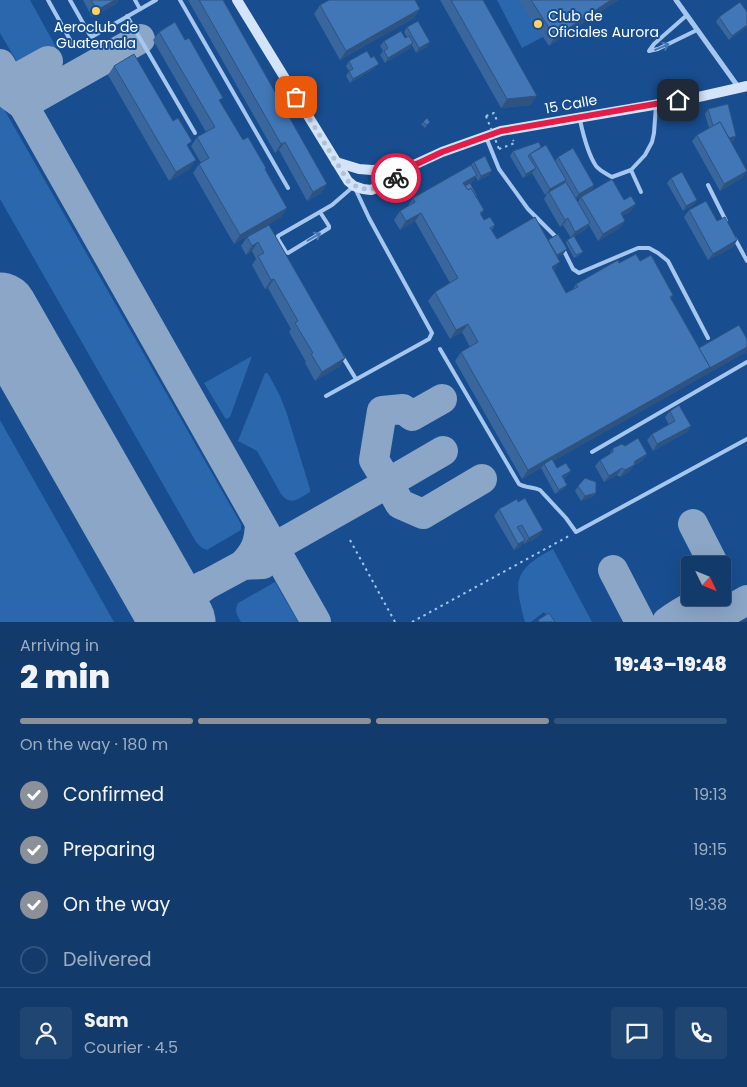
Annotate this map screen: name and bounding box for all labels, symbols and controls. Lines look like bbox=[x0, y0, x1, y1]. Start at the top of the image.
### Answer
marker: Aeroclub de Guatemala bbox=[90, 5, 102, 17]
place label: Club de Oficiales Aurora bbox=[548, 6, 659, 42]
place label: Aeroclub de Guatemala bbox=[54, 17, 139, 53]
marker: Club de Oficiales Aurora bbox=[532, 18, 544, 30]
one-way arrow bbox=[654, 41, 669, 51]
pin bbox=[275, 76, 317, 118]
pin bbox=[657, 79, 699, 121]
icon: bag bbox=[282, 83, 310, 111]
icon: home bbox=[664, 86, 692, 114]
street label: 15 Calle bbox=[543, 90, 599, 118]
courier bbox=[371, 153, 421, 203]
icon: bike bbox=[382, 164, 410, 192]
one-way arrow bbox=[306, 232, 321, 242]
north arrow bbox=[681, 556, 731, 606]
map controls bbox=[681, 556, 731, 606]
text: Arriving in bbox=[20, 634, 99, 657]
text: 19:43–19:48 bbox=[614, 651, 727, 678]
text: 2 min bbox=[20, 654, 110, 699]
text: On the way · 180 m bbox=[20, 733, 168, 756]
icon: check bbox=[20, 781, 48, 809]
text: Confirmed bbox=[63, 781, 164, 808]
text: 19:13 bbox=[694, 783, 727, 806]
icon: check bbox=[20, 836, 48, 864]
text: Preparing bbox=[63, 836, 155, 863]
text: 19:15 bbox=[693, 838, 727, 861]
icon: check bbox=[20, 891, 48, 919]
text: On the way bbox=[63, 891, 170, 918]
text: 19:38 bbox=[689, 893, 727, 916]
text: Delivered bbox=[63, 946, 152, 973]
button: person bbox=[20, 1007, 72, 1059]
text: Sam bbox=[84, 1007, 129, 1034]
button: chat bbox=[611, 1007, 663, 1059]
button: phone bbox=[675, 1007, 727, 1059]
text: Courier · 4.5 bbox=[84, 1036, 178, 1059]

